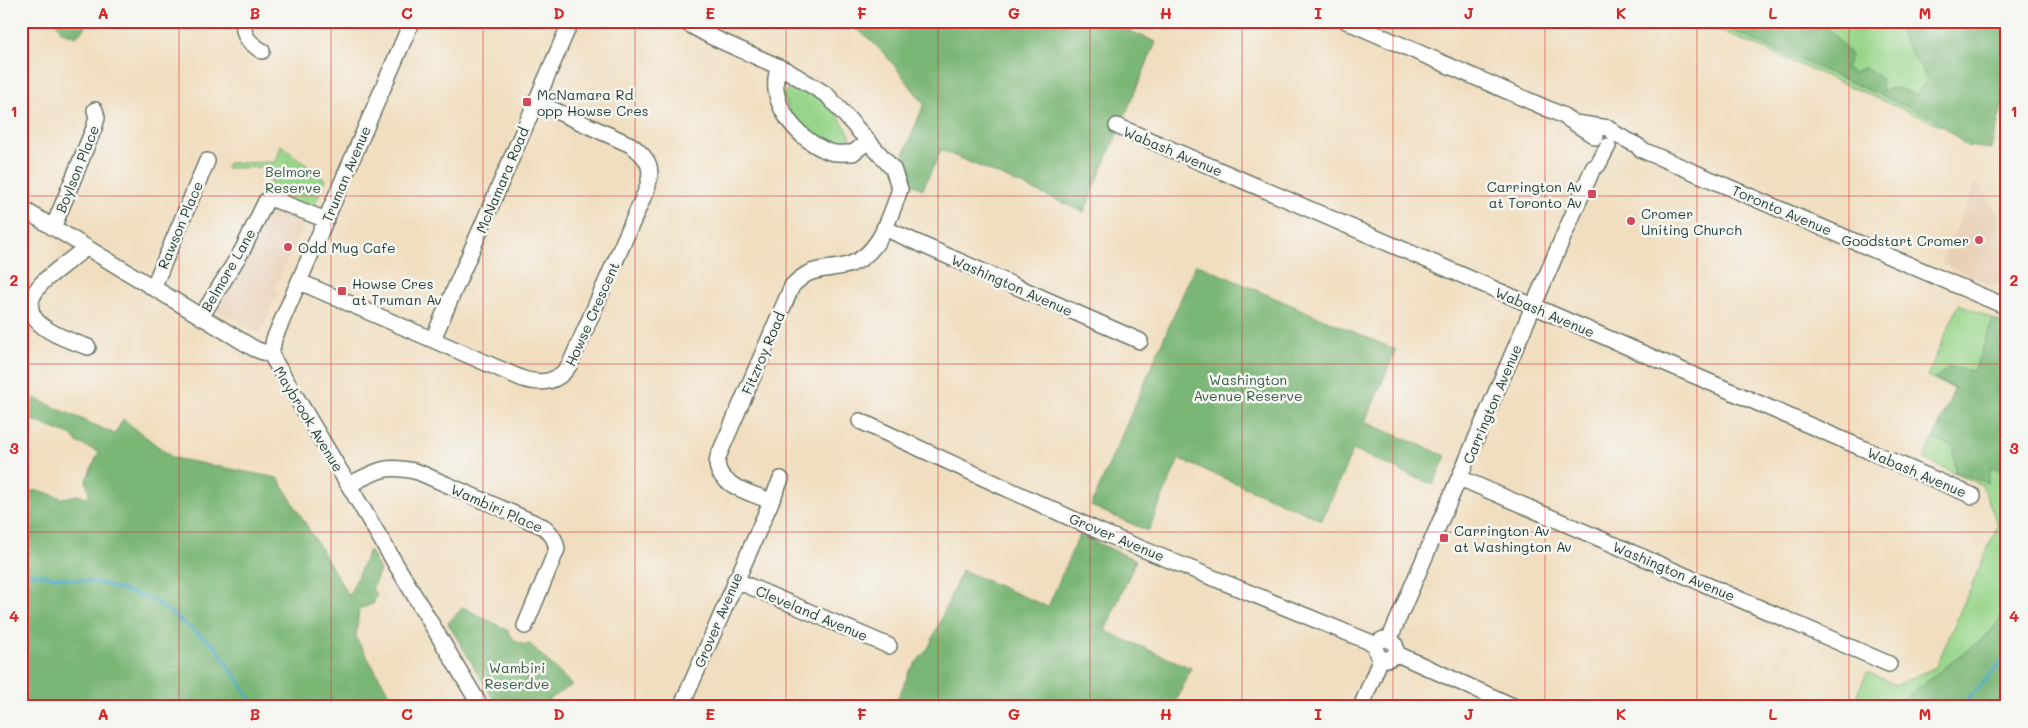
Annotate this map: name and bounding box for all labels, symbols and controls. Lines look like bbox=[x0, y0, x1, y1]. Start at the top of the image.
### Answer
text: A bbox=[97, 2, 109, 23]
text: B bbox=[250, 2, 260, 23]
text: C bbox=[401, 2, 413, 23]
text: D bbox=[553, 2, 565, 23]
text: E bbox=[705, 2, 715, 23]
text: F bbox=[857, 2, 867, 23]
text: G bbox=[1008, 2, 1020, 23]
text: H bbox=[1160, 2, 1172, 23]
text: I bbox=[1314, 2, 1322, 23]
text: J bbox=[1464, 2, 1474, 23]
text: K bbox=[1616, 2, 1626, 23]
text: L bbox=[1768, 2, 1778, 23]
text: M bbox=[1919, 2, 1931, 23]
place label: McNamara Rd opp Howse Cres bbox=[537, 85, 649, 120]
marker: McNamara Rd opp Howse Cres bbox=[521, 96, 533, 108]
text: 1 bbox=[10, 100, 18, 121]
text: 1 bbox=[2010, 100, 2018, 121]
street label: Wabash Avenue bbox=[1120, 121, 1226, 181]
street label: Boylson Place bbox=[51, 122, 103, 216]
street label: Truman Avenue bbox=[317, 123, 375, 225]
street label: McNamara Road bbox=[471, 124, 533, 236]
park label: Belmore Reserve bbox=[265, 162, 321, 197]
place label: Carrington Av at Toronto Av bbox=[1487, 177, 1582, 212]
street label: Rawson Place bbox=[153, 178, 207, 272]
street label: Toronto Avenue bbox=[1729, 180, 1835, 240]
marker: Carrington Av at Toronto Av bbox=[1586, 188, 1598, 200]
place label: Cromer Uniting Church bbox=[1641, 204, 1742, 239]
marker: Cromer Uniting Church bbox=[1625, 215, 1637, 227]
street label: Belmore Lane bbox=[197, 225, 259, 315]
place label: Goodstart Cromer bbox=[1842, 231, 1969, 250]
marker: Goodstart Cromer bbox=[1973, 234, 1985, 246]
place label: Odd Mug Cafe bbox=[298, 238, 396, 257]
marker: Odd Mug Cafe bbox=[282, 241, 294, 253]
street label: Washington Avenue bbox=[948, 250, 1076, 320]
street label: Howse Crescent bbox=[560, 259, 624, 369]
text: 2 bbox=[10, 269, 19, 290]
text: 2 bbox=[2010, 269, 2019, 290]
place label: Howse Cres at Truman Av bbox=[352, 274, 442, 309]
street label: Wabash Avenue bbox=[1492, 282, 1598, 342]
marker: Howse Cres at Truman Av bbox=[336, 285, 348, 297]
street label: Fitzroy Road bbox=[737, 309, 789, 397]
street label: Carrington Avenue bbox=[1458, 341, 1526, 467]
street label: Maybrook Avenue bbox=[270, 363, 348, 475]
park label: Washington Avenue Reserve bbox=[1193, 370, 1303, 405]
text: 3 bbox=[9, 437, 19, 458]
text: 3 bbox=[2009, 437, 2019, 458]
street label: Wabash Avenue bbox=[1864, 442, 1970, 502]
street label: Wambiri Place bbox=[448, 479, 546, 537]
street label: Grover Avenue bbox=[1066, 508, 1168, 566]
place label: Carrington Av at Washington Av bbox=[1454, 521, 1572, 556]
marker: Carrington Av at Washington Av bbox=[1438, 532, 1450, 544]
street label: Washington Avenue bbox=[1610, 537, 1738, 605]
street label: Grover Avenue bbox=[689, 569, 747, 671]
street label: Cleveland Avenue bbox=[753, 581, 871, 645]
text: 4 bbox=[9, 605, 19, 626]
text: 4 bbox=[2009, 605, 2019, 626]
park label: Wambiri Reserdve bbox=[484, 658, 550, 693]
text: A bbox=[97, 703, 109, 724]
text: B bbox=[250, 703, 260, 724]
text: C bbox=[401, 703, 413, 724]
text: D bbox=[553, 703, 565, 724]
text: E bbox=[705, 703, 715, 724]
text: F bbox=[857, 703, 867, 724]
text: G bbox=[1008, 703, 1020, 724]
text: H bbox=[1160, 703, 1172, 724]
text: I bbox=[1314, 703, 1322, 724]
text: J bbox=[1464, 703, 1474, 724]
text: K bbox=[1616, 703, 1626, 724]
text: L bbox=[1768, 703, 1778, 724]
text: M bbox=[1919, 703, 1931, 724]

